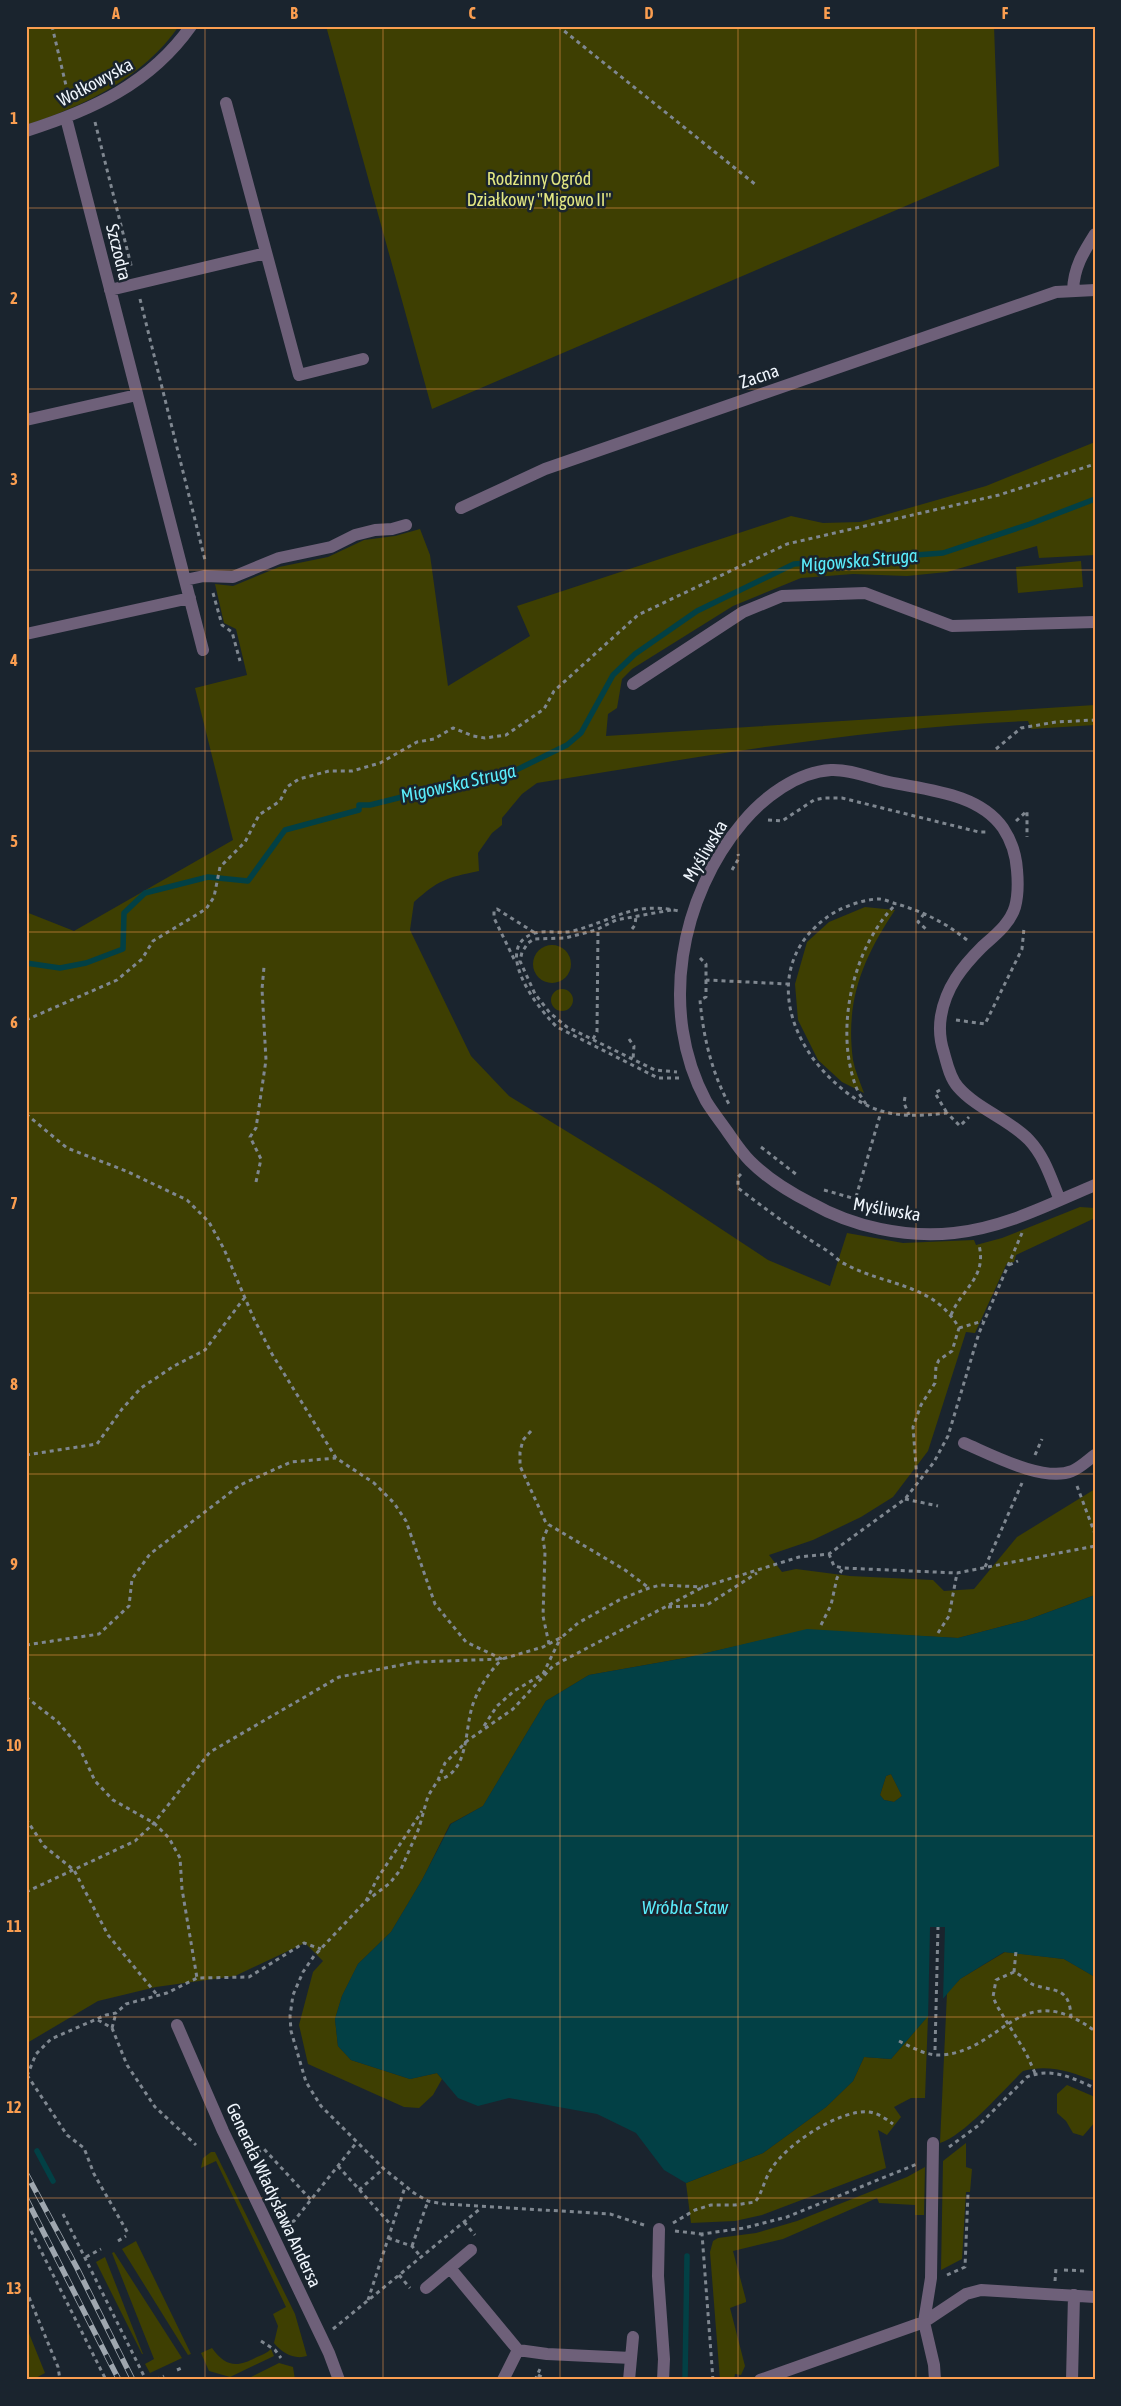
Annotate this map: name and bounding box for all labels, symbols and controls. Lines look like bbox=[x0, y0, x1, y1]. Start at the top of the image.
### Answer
text: A bbox=[111, 4, 120, 22]
text: B bbox=[290, 4, 298, 22]
text: C bbox=[468, 4, 476, 22]
text: D bbox=[645, 4, 654, 22]
text: E bbox=[824, 4, 831, 22]
text: F bbox=[1002, 4, 1009, 22]
street label: Wołkowyska bbox=[54, 53, 136, 111]
text: 1 bbox=[10, 109, 18, 127]
park label: Rodzinny Ogród Działkowy "Migowo II" bbox=[467, 168, 611, 210]
street label: Szczodra bbox=[102, 222, 136, 282]
text: 2 bbox=[10, 289, 18, 307]
street label: Zacna bbox=[737, 360, 781, 392]
text: 3 bbox=[10, 470, 18, 488]
water label: Migowska Struga bbox=[800, 544, 919, 576]
text: 4 bbox=[9, 651, 18, 669]
water label: Migowska Struga bbox=[398, 759, 518, 807]
street label: Myśliwska bbox=[678, 816, 732, 886]
text: 5 bbox=[10, 832, 18, 850]
text: 6 bbox=[10, 1013, 18, 1031]
street label: Myśliwska bbox=[852, 1193, 922, 1225]
text: 7 bbox=[10, 1194, 18, 1212]
text: 8 bbox=[10, 1375, 18, 1393]
text: 9 bbox=[10, 1555, 18, 1573]
text: 10 bbox=[6, 1736, 22, 1754]
water label: Wróbla Staw bbox=[642, 1896, 729, 1918]
text: 11 bbox=[6, 1917, 22, 1935]
text: 12 bbox=[6, 2098, 22, 2116]
street label: Generała Władysława Andersa bbox=[222, 2100, 326, 2290]
text: 13 bbox=[6, 2279, 22, 2297]

